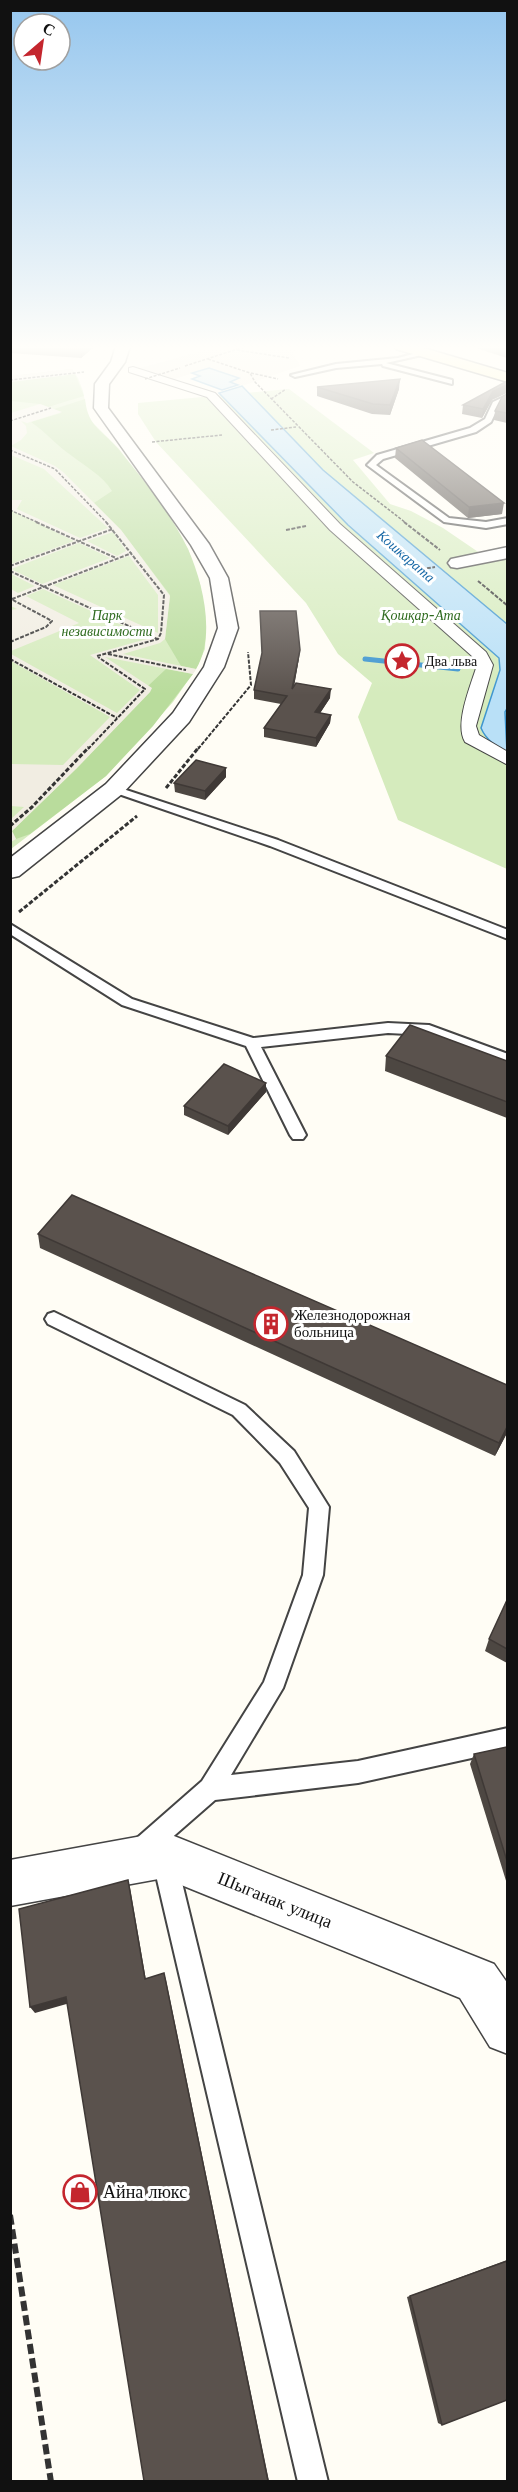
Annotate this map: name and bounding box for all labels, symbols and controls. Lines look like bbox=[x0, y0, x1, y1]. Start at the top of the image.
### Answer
north arrow bbox=[12, 12, 72, 72]
text: С bbox=[39, 17, 59, 40]
water label: Кошкарата bbox=[373, 525, 439, 586]
park label: Парк независимости bbox=[62, 606, 153, 640]
park label: Қошқар-Ата bbox=[380, 606, 461, 624]
place icon: Два льва bbox=[384, 643, 420, 679]
place label: Два льва bbox=[425, 652, 478, 670]
place label: Железнодорожная больница bbox=[294, 1305, 410, 1341]
building icon: Железнодорожная больница bbox=[253, 1306, 289, 1342]
street label: Шыганак улица bbox=[215, 1867, 336, 1933]
shop icon: Айна люкс bbox=[62, 2174, 98, 2210]
place label: Айна люкс bbox=[103, 2181, 187, 2203]

